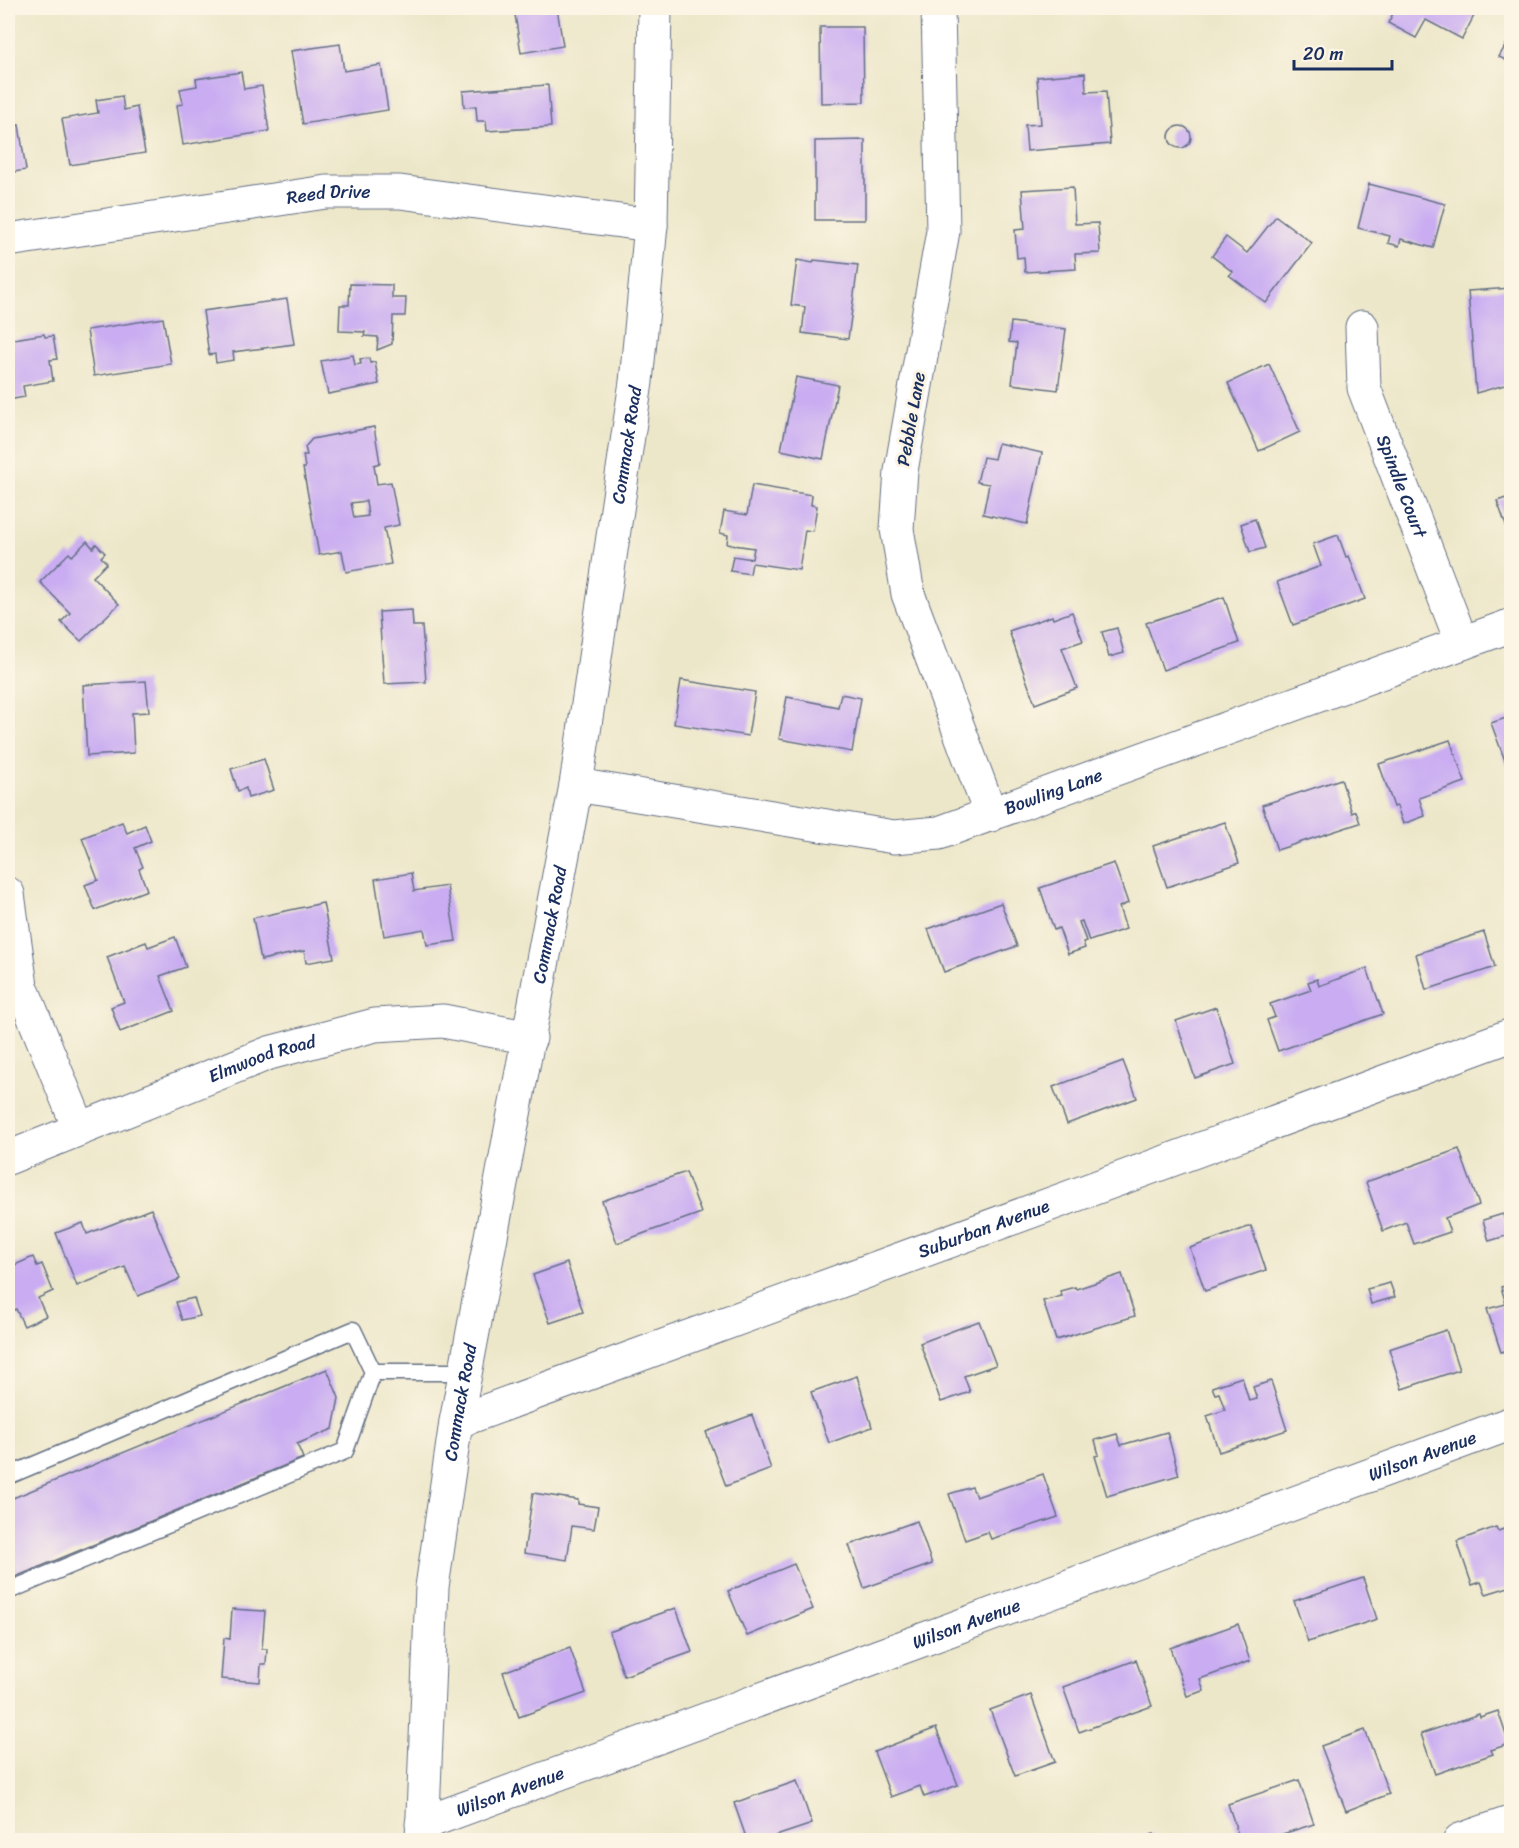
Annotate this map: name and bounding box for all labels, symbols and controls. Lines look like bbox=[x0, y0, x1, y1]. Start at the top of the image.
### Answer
scale bar bbox=[1294, 33, 1392, 71]
text: 20 m bbox=[1303, 38, 1343, 70]
street label: Reed Drive bbox=[284, 176, 371, 214]
street label: Pebble Lane bbox=[887, 369, 935, 469]
street label: Commack Road bbox=[602, 382, 651, 506]
street label: Spindle Court bbox=[1367, 430, 1436, 543]
street label: Bowling Lane bbox=[999, 759, 1107, 824]
street label: Commack Road bbox=[523, 862, 577, 986]
street label: Elmwood Road bbox=[203, 1025, 321, 1092]
street label: Suburban Avenue bbox=[913, 1190, 1055, 1267]
street label: Commack Road bbox=[435, 1340, 487, 1463]
street label: Wilson Avenue bbox=[1364, 1421, 1481, 1491]
street label: Wilson Avenue bbox=[908, 1589, 1025, 1658]
street label: Wilson Avenue bbox=[451, 1757, 569, 1826]

